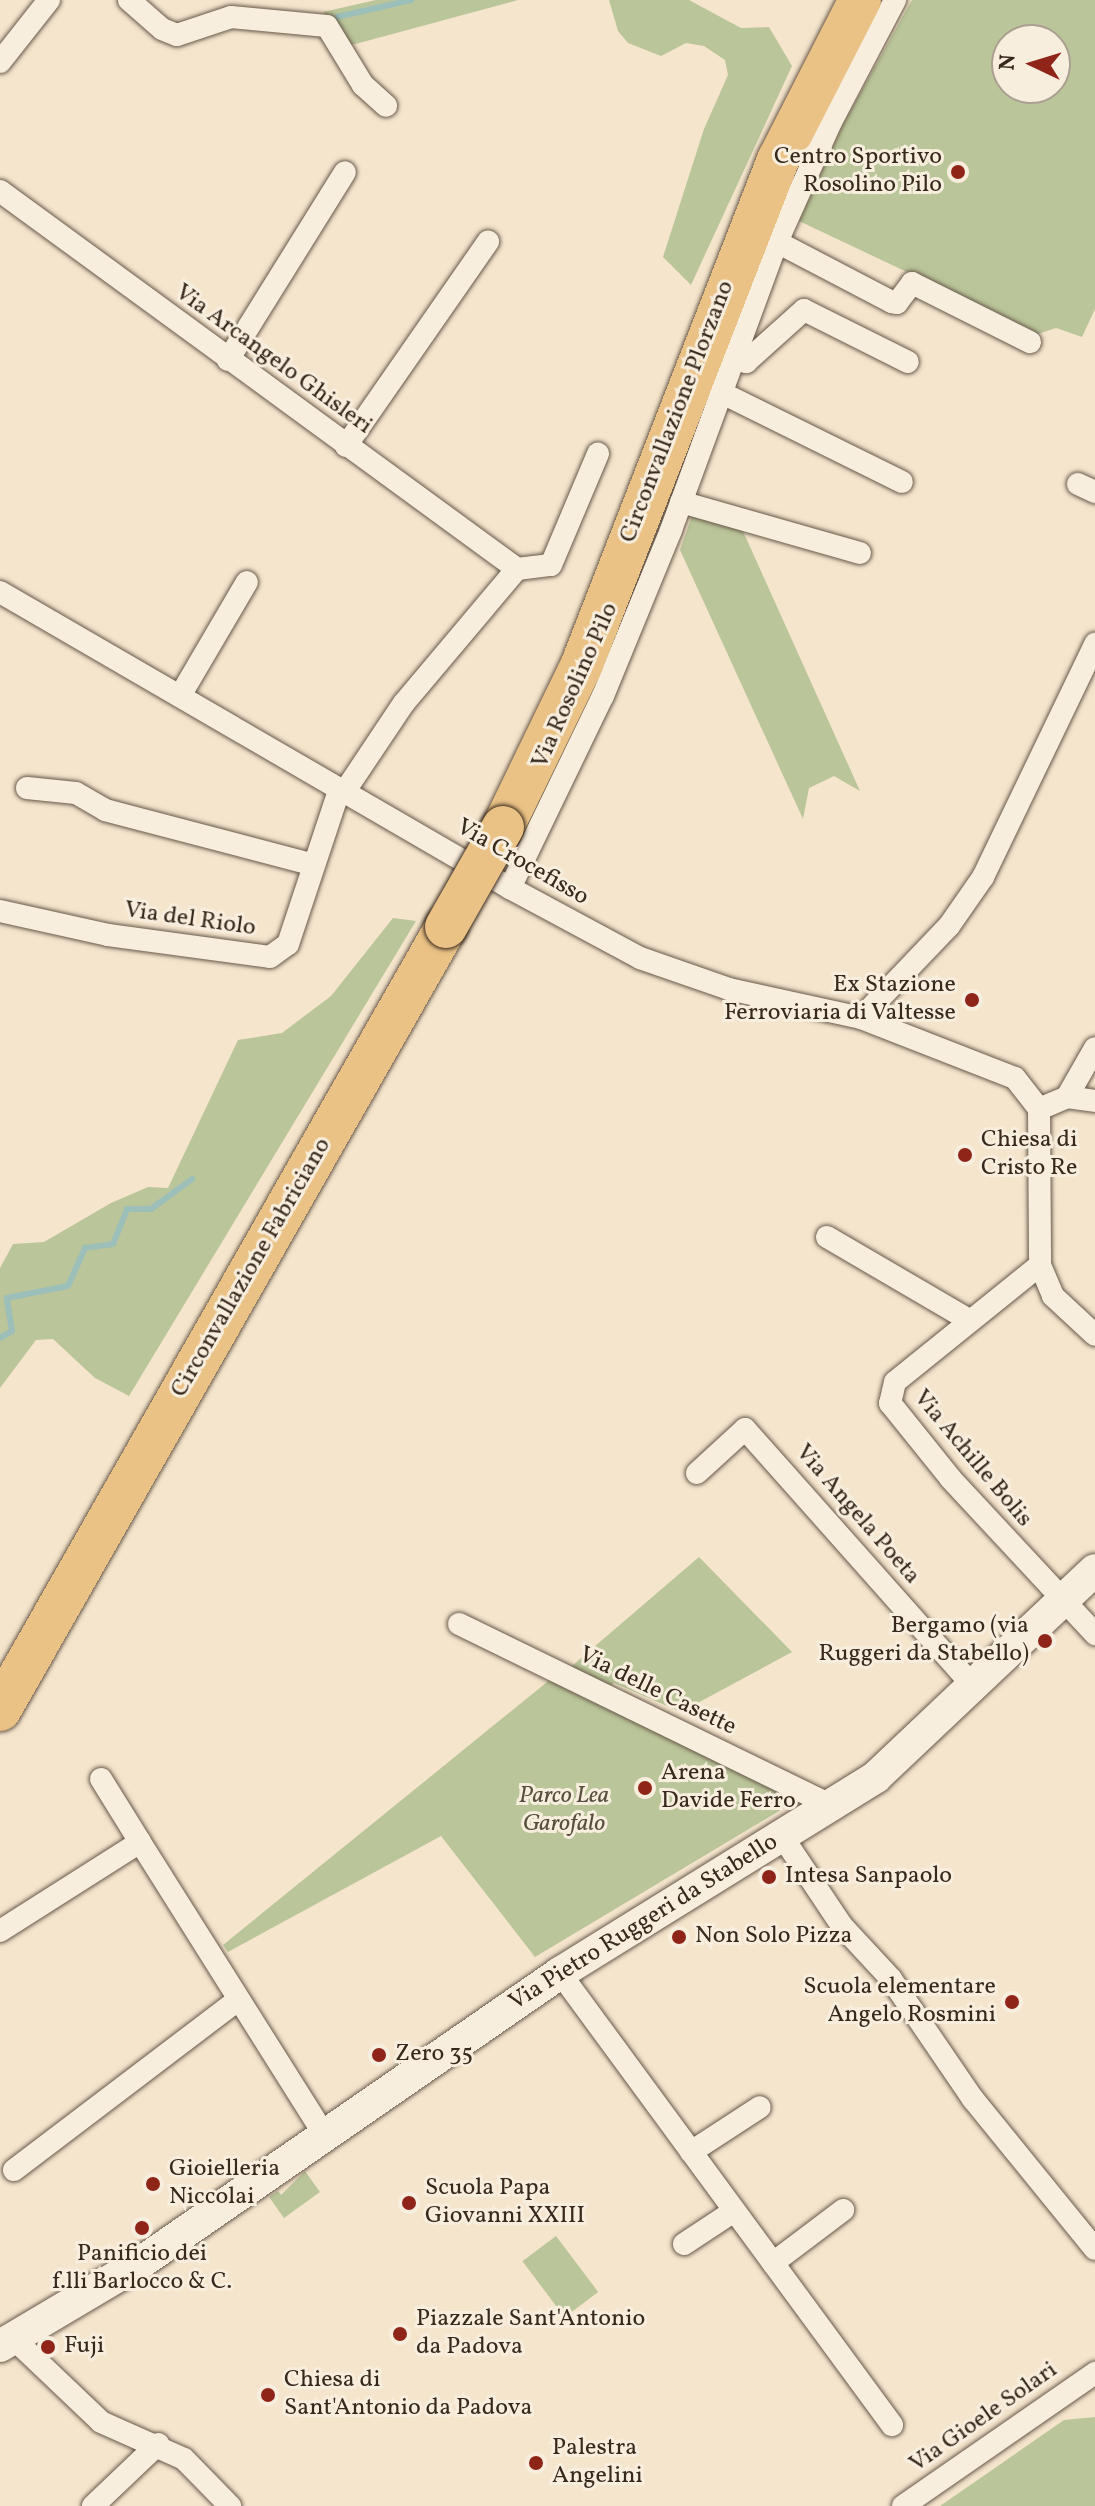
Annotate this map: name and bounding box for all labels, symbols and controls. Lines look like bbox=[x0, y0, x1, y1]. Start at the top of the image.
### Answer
north arrow bbox=[991, 24, 1071, 104]
text: N bbox=[993, 53, 1025, 71]
place label: Centro Sportivo Rosolino Pilo bbox=[774, 144, 942, 200]
marker: Centro Sportivo Rosolino Pilo bbox=[949, 163, 967, 181]
street label: Circonvallazione Plorzano bbox=[615, 277, 741, 547]
street label: Via Arcangelo Ghisleri bbox=[169, 279, 377, 441]
street label: Via Rosolino Pilo bbox=[527, 599, 625, 773]
street label: Via Crocefisso bbox=[451, 813, 593, 913]
street label: Via del Riolo bbox=[123, 897, 257, 943]
place label: Ex Stazione Ferroviaria di Valtesse bbox=[723, 972, 956, 1028]
marker: Ex Stazione Ferroviaria di Valtesse bbox=[963, 991, 981, 1009]
place label: Chiesa di Cristo Re bbox=[981, 1127, 1077, 1183]
street label: Circonvallazione Fabriciano bbox=[166, 1133, 338, 1403]
marker: Chiesa di Cristo Re bbox=[956, 1146, 974, 1164]
street label: Via Achille Bolis bbox=[906, 1385, 1038, 1533]
street label: Via Angela Poeta bbox=[788, 1439, 926, 1591]
place label: Bergamo (via Ruggeri da Stabello) bbox=[819, 1613, 1029, 1669]
marker: Bergamo (via Ruggeri da Stabello) bbox=[1036, 1632, 1054, 1650]
street label: Via delle Casette bbox=[574, 1641, 740, 1743]
place label: Arena Davide Ferro bbox=[661, 1760, 796, 1816]
marker: Arena Davide Ferro bbox=[636, 1779, 654, 1797]
park label: Parco Lea Garofalo bbox=[519, 1783, 609, 1839]
street label: Via Pietro Ruggeri da Stabello bbox=[504, 1828, 784, 2018]
place label: Intesa Sanpaolo bbox=[785, 1863, 952, 1891]
marker: Intesa Sanpaolo bbox=[760, 1868, 778, 1886]
place label: Non Solo Pizza bbox=[695, 1923, 852, 1951]
marker: Non Solo Pizza bbox=[670, 1928, 688, 1946]
place label: Scuola elementare Angelo Rosmini bbox=[803, 1974, 996, 2030]
marker: Scuola elementare Angelo Rosmini bbox=[1003, 1993, 1021, 2011]
place label: Zero 35 bbox=[395, 2041, 473, 2069]
marker: Zero 35 bbox=[370, 2046, 388, 2064]
place label: Gioielleria Niccolai bbox=[169, 2156, 280, 2212]
marker: Gioielleria Niccolai bbox=[144, 2175, 162, 2193]
place label: Scuola Papa Giovanni XXIII bbox=[425, 2175, 585, 2231]
marker: Scuola Papa Giovanni XXIII bbox=[400, 2194, 418, 2212]
marker: Panificio dei f.lli Barlocco & C. bbox=[133, 2219, 151, 2237]
place label: Panificio dei f.lli Barlocco & C. bbox=[52, 2241, 232, 2297]
place label: Piazzale Sant'Antonio da Padova bbox=[416, 2306, 645, 2362]
marker: Piazzale Sant'Antonio da Padova bbox=[391, 2325, 409, 2343]
place label: Fuji bbox=[64, 2333, 104, 2361]
marker: Fuji bbox=[39, 2338, 57, 2356]
street label: Via Gioele Solari bbox=[905, 2356, 1063, 2480]
place label: Chiesa di Sant'Antonio da Padova bbox=[284, 2367, 532, 2423]
marker: Chiesa di Sant'Antonio da Padova bbox=[259, 2386, 277, 2404]
place label: Palestra Angelini bbox=[552, 2435, 643, 2491]
marker: Palestra Angelini bbox=[527, 2454, 545, 2472]

